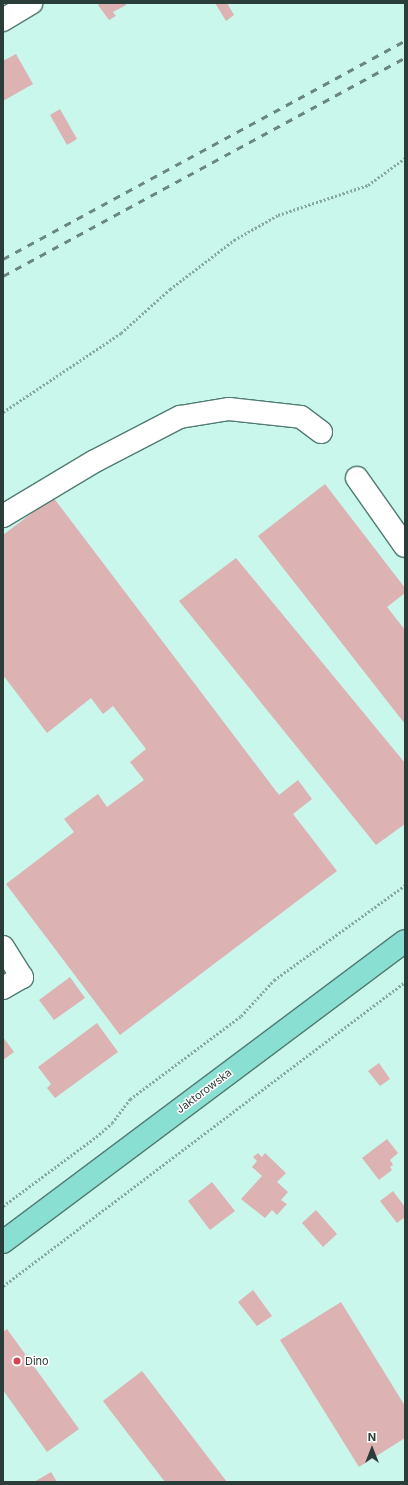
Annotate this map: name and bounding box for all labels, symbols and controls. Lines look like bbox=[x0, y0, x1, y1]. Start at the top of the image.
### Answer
street label: Jaktorowska bbox=[174, 1066, 234, 1116]
place label: Dino bbox=[25, 1354, 49, 1368]
marker: Dino bbox=[12, 1356, 22, 1366]
north arrow bbox=[352, 1429, 392, 1469]
text: N bbox=[368, 1430, 376, 1444]

